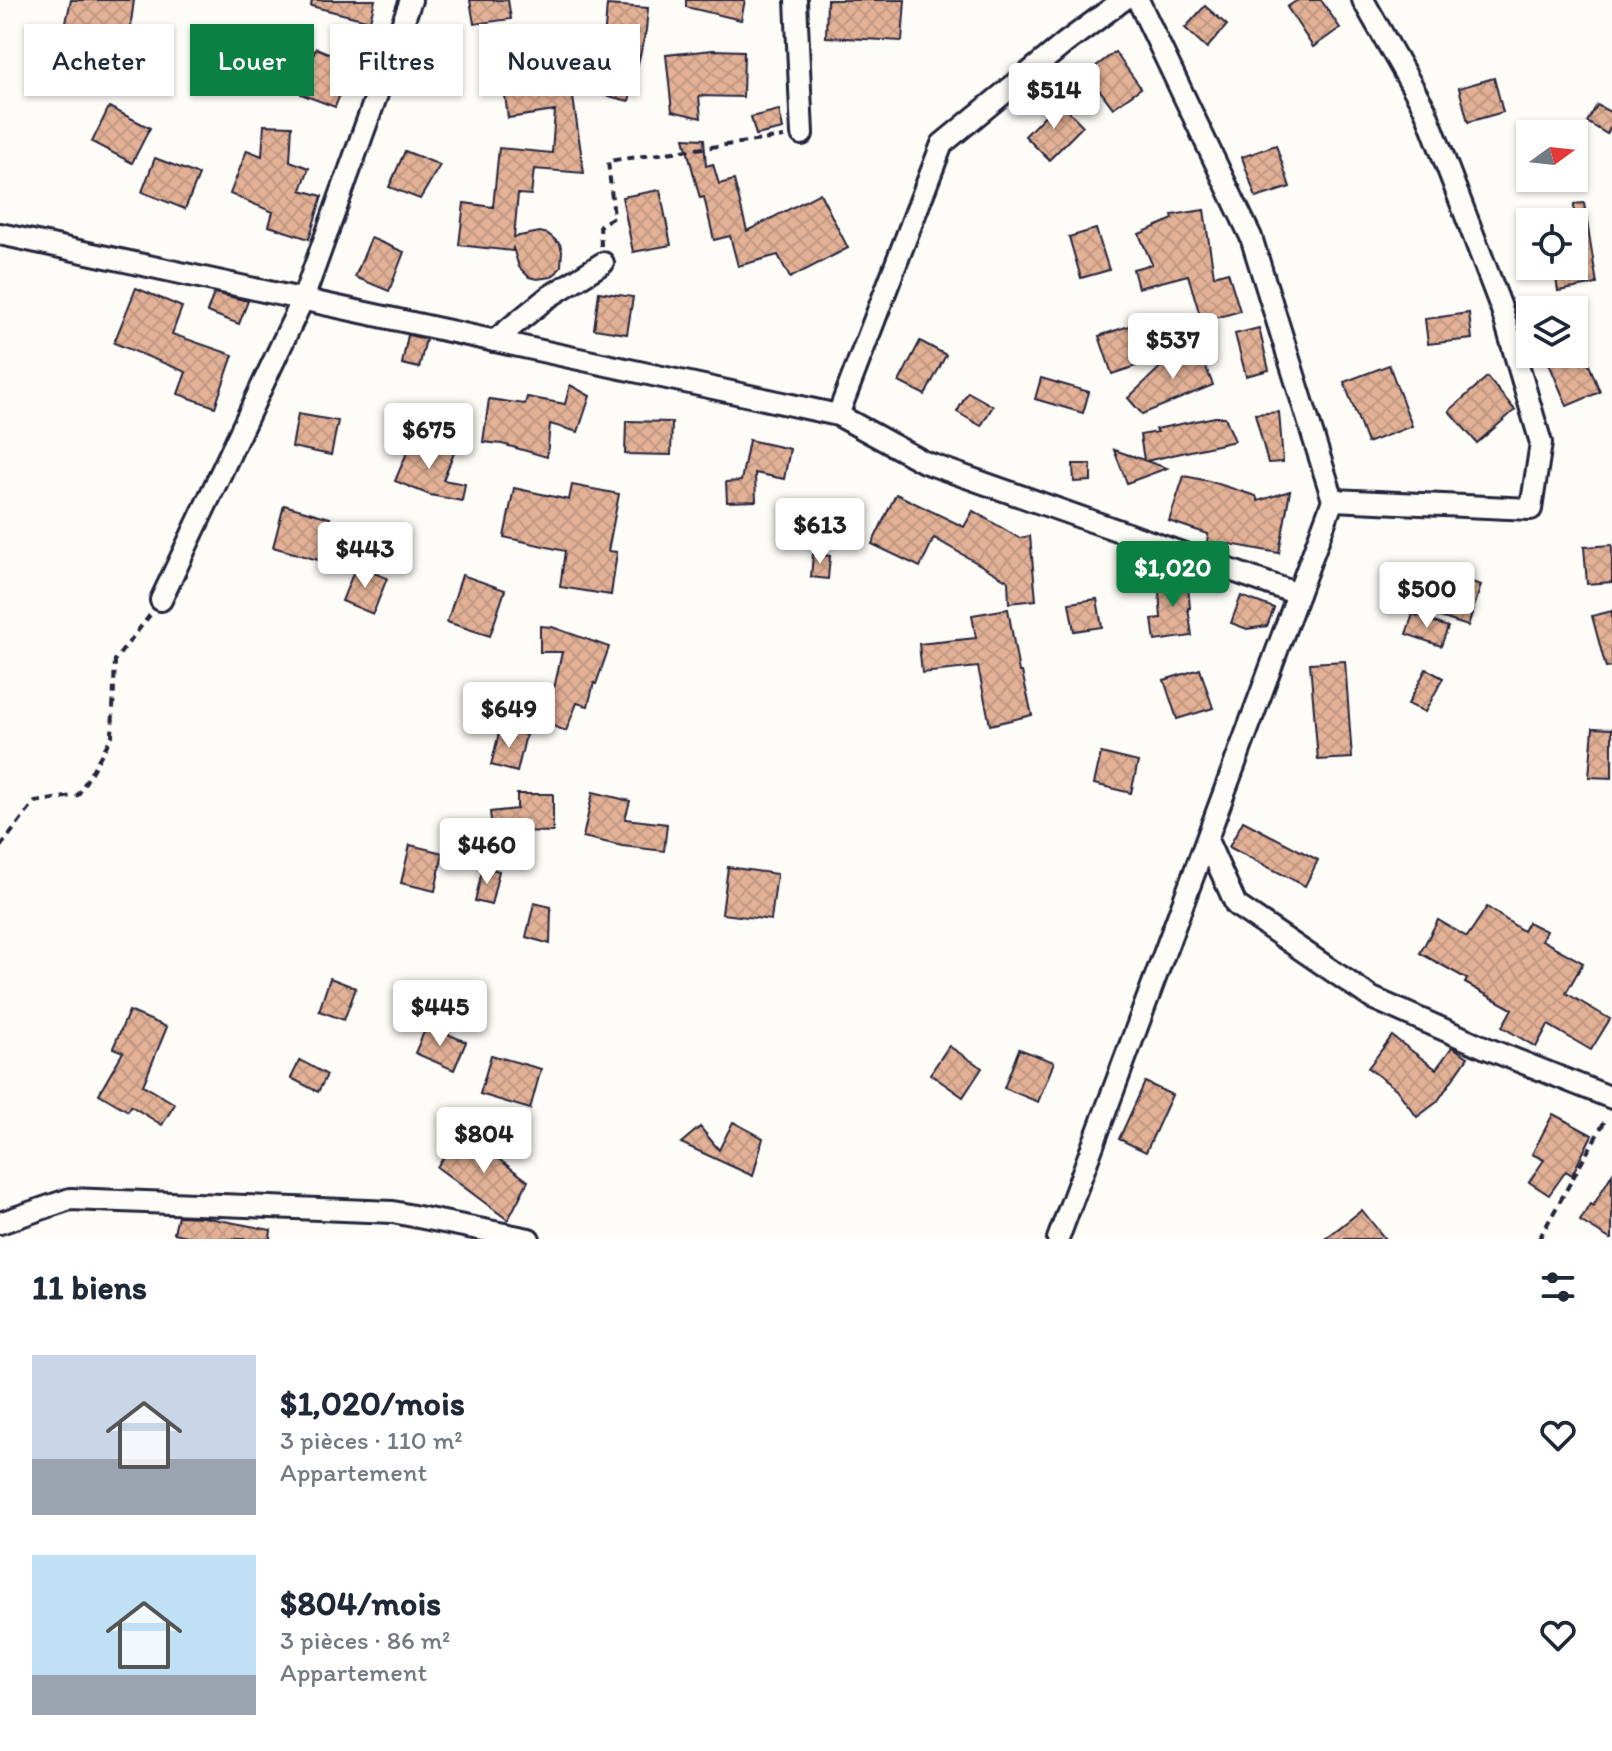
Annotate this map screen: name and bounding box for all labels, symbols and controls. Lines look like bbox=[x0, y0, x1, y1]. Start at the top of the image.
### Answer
chip: Acheter bbox=[24, 24, 174, 96]
chip: Louer bbox=[190, 24, 314, 96]
chip: Filtres bbox=[330, 24, 463, 96]
chip: Nouveau bbox=[479, 24, 640, 96]
pin: $514 bbox=[1007, 63, 1101, 131]
text: $514 bbox=[1027, 73, 1081, 105]
north arrow bbox=[1516, 120, 1588, 192]
map controls bbox=[1516, 120, 1588, 368]
button: locate bbox=[1516, 208, 1588, 280]
button: layers bbox=[1516, 296, 1588, 368]
pin: $537 bbox=[1126, 313, 1220, 381]
text: $537 bbox=[1146, 323, 1200, 355]
pin: $675 bbox=[382, 403, 476, 471]
text: $675 bbox=[402, 413, 456, 445]
pin: $613 bbox=[773, 498, 867, 566]
text: $613 bbox=[793, 508, 847, 540]
pin: $443 bbox=[318, 522, 412, 590]
text: $443 bbox=[336, 532, 394, 564]
pin: $1,020 bbox=[1108, 541, 1238, 609]
text: $1,020 bbox=[1134, 551, 1212, 583]
pin: $500 bbox=[1380, 562, 1474, 630]
text: $500 bbox=[1398, 572, 1456, 604]
pin: $649 bbox=[462, 682, 556, 750]
text: $649 bbox=[481, 692, 537, 724]
pin: $460 bbox=[440, 818, 534, 886]
text: $460 bbox=[458, 828, 516, 860]
pin: $445 bbox=[393, 980, 487, 1048]
text: $445 bbox=[411, 990, 469, 1022]
pin: $804 bbox=[437, 1107, 531, 1175]
text: $804 bbox=[454, 1117, 514, 1149]
icon: filters bbox=[1536, 1265, 1580, 1309]
text: 11 biens bbox=[32, 1267, 147, 1308]
text: $1,020/mois bbox=[280, 1383, 465, 1424]
icon: home bbox=[96, 1387, 192, 1483]
icon: heart bbox=[1536, 1413, 1580, 1457]
text: 3 pièces · 110 m² bbox=[280, 1424, 463, 1456]
text: Appartement bbox=[280, 1456, 427, 1488]
text: $804/mois bbox=[280, 1583, 441, 1624]
icon: home bbox=[96, 1587, 192, 1683]
icon: heart bbox=[1536, 1613, 1580, 1657]
text: 3 pièces · 86 m² bbox=[280, 1624, 450, 1656]
text: Appartement bbox=[280, 1656, 427, 1688]

